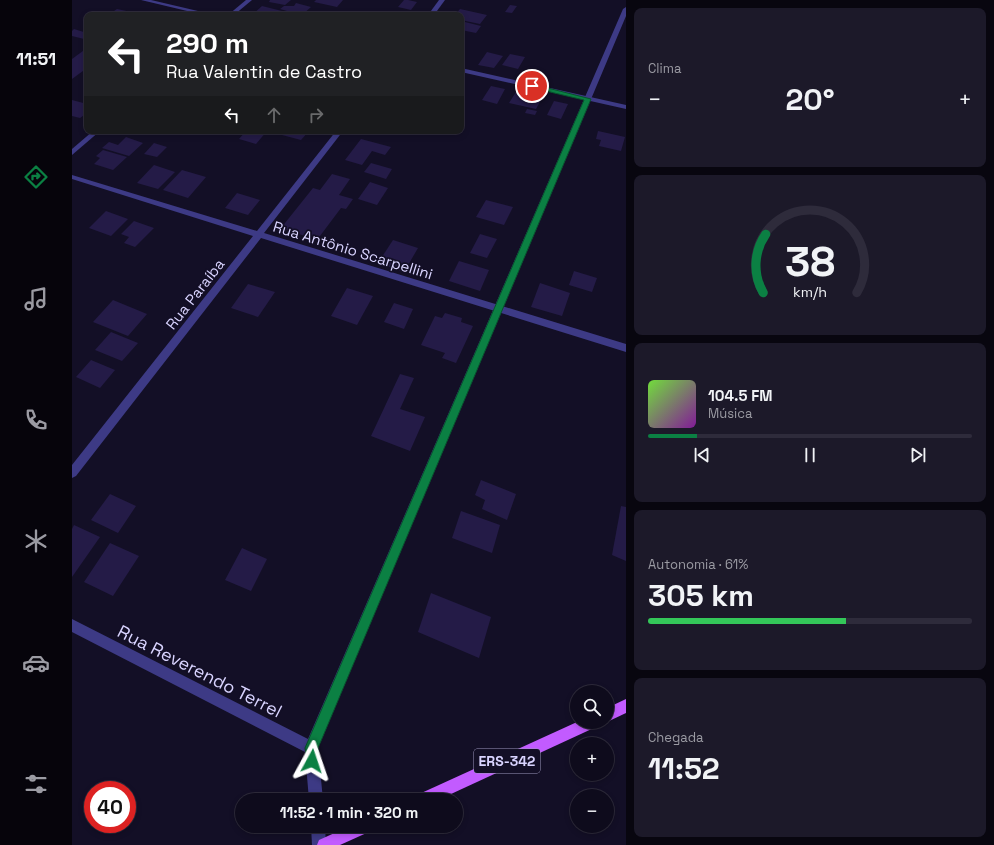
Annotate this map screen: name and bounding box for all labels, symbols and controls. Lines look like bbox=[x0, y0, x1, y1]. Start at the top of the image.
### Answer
text: 290 m bbox=[166, 25, 249, 61]
icon: left bbox=[100, 28, 152, 80]
text: 11:51 bbox=[16, 47, 56, 70]
text: Rua Valentin de Castro bbox=[166, 60, 362, 83]
text: Clima bbox=[648, 60, 681, 77]
pin bbox=[515, 69, 549, 103]
icon: arrive bbox=[521, 75, 543, 97]
text: 20° bbox=[785, 80, 835, 119]
text: − bbox=[648, 85, 662, 113]
text: + bbox=[958, 85, 972, 113]
icon: left bbox=[221, 104, 243, 126]
icon: ahead bbox=[263, 104, 285, 126]
icon: right bbox=[305, 104, 327, 126]
icon: directions bbox=[22, 163, 50, 191]
street label: Rua Antônio Scarpellini bbox=[271, 217, 435, 283]
text: 38 bbox=[785, 235, 835, 288]
street label: Rua Paraíba bbox=[161, 255, 229, 333]
text: km/h bbox=[793, 283, 827, 301]
icon: music bbox=[22, 285, 50, 313]
text: 104.5 FM bbox=[708, 386, 773, 405]
text: Música bbox=[708, 405, 753, 422]
icon: phone bbox=[22, 406, 50, 434]
icon: previous bbox=[691, 444, 713, 466]
icon: pause bbox=[799, 444, 821, 466]
icon: next bbox=[907, 444, 929, 466]
icon: climate bbox=[22, 527, 50, 555]
text: Autonomia · 61% bbox=[648, 556, 748, 573]
text: 305 km bbox=[648, 576, 754, 615]
street label: Rua Reverendo Terrel bbox=[114, 619, 286, 723]
icon: car bbox=[22, 649, 50, 677]
map controls bbox=[570, 685, 614, 833]
button: search bbox=[570, 685, 614, 729]
text: Chegada bbox=[648, 729, 704, 746]
button: + bbox=[570, 737, 614, 781]
position arrow bbox=[291, 740, 333, 782]
road number: ERS-342 bbox=[474, 749, 540, 773]
text: 11:52 bbox=[648, 749, 720, 788]
icon: filters bbox=[22, 770, 50, 798]
speed limit sign: 40 bbox=[84, 781, 136, 833]
button: − bbox=[570, 789, 614, 833]
text: 11:52 · 1 min · 320 m bbox=[280, 803, 418, 822]

